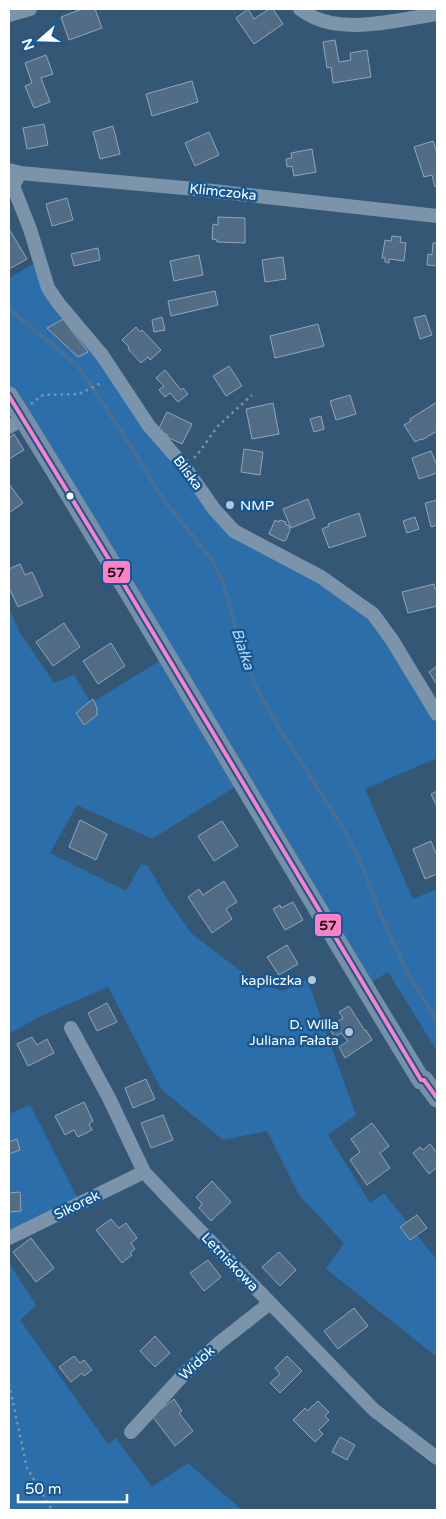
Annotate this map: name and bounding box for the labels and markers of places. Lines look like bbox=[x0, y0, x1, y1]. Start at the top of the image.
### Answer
unlabelled marker bbox=[65, 491, 75, 501]
place label: NMP bbox=[240, 497, 274, 514]
marker: NMP bbox=[224, 499, 236, 511]
place label: kapliczka bbox=[241, 972, 302, 989]
marker: kapliczka bbox=[306, 974, 318, 986]
place label: D. Willa Juliana Fałata bbox=[249, 1016, 339, 1049]
marker: D. Willa Juliana Fałata bbox=[343, 1026, 355, 1038]

